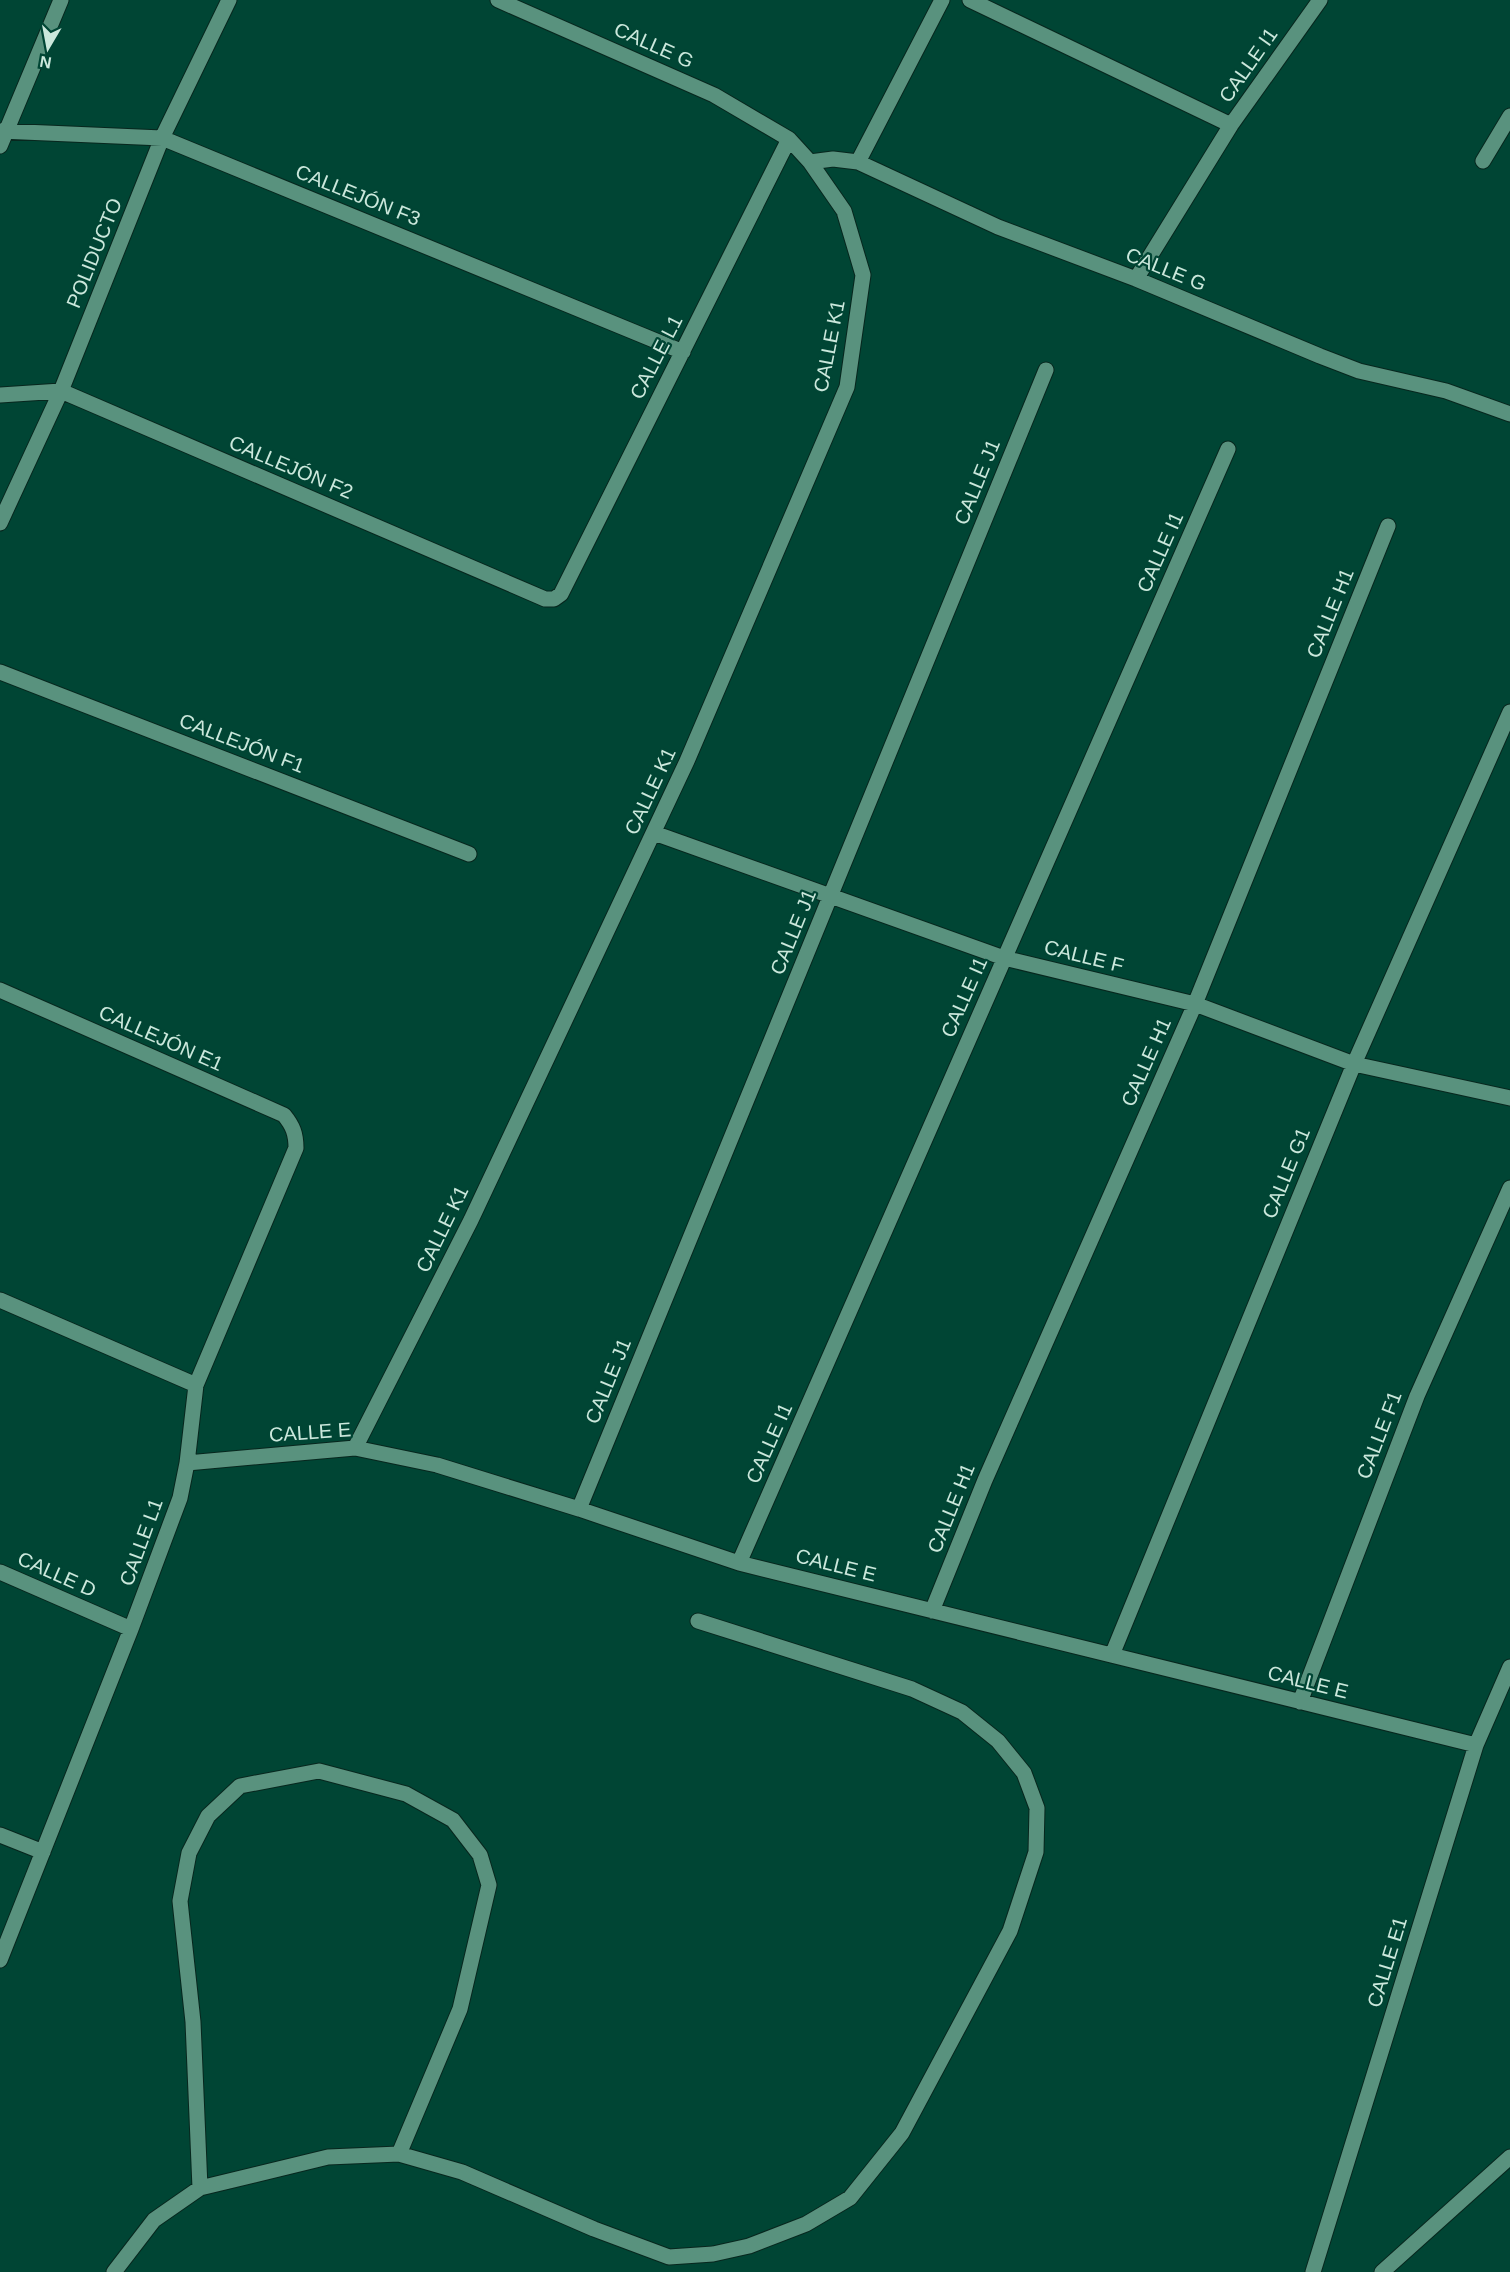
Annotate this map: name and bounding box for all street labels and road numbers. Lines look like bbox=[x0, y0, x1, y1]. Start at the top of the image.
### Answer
street label: CALLE G bbox=[611, 18, 697, 72]
street label: CALLE I1 bbox=[1214, 24, 1282, 106]
street label: CALLEJÓN F3 bbox=[293, 160, 423, 230]
street label: POLIDUCTO bbox=[62, 195, 126, 311]
street label: CALLE G bbox=[1123, 243, 1209, 295]
street label: CALLE K1 bbox=[809, 298, 849, 394]
street label: CALLE L1 bbox=[626, 311, 686, 403]
street label: CALLEJÓN F2 bbox=[226, 431, 356, 503]
street label: CALLE J1 bbox=[950, 436, 1004, 528]
street label: CALLE I1 bbox=[1133, 508, 1187, 596]
street label: CALLE H1 bbox=[1302, 565, 1358, 661]
street label: CALLEJÓN F1 bbox=[176, 709, 308, 777]
street label: CALLE K1 bbox=[620, 744, 680, 838]
street label: CALLE J1 bbox=[766, 886, 820, 978]
street label: CALLE F bbox=[1042, 936, 1126, 976]
street label: CALLE I1 bbox=[937, 953, 991, 1041]
street label: CALLEJÓN E1 bbox=[96, 1001, 226, 1075]
street label: CALLE H1 bbox=[1117, 1014, 1175, 1110]
street label: CALLE G1 bbox=[1258, 1125, 1314, 1221]
street label: CALLE K1 bbox=[412, 1182, 472, 1276]
street label: CALLE J1 bbox=[581, 1335, 635, 1427]
street label: CALLE F1 bbox=[1352, 1388, 1406, 1482]
street label: CALLE I1 bbox=[742, 1399, 796, 1487]
street label: CALLE E bbox=[268, 1418, 352, 1446]
street label: CALLE H1 bbox=[923, 1460, 979, 1556]
street label: CALLE L1 bbox=[115, 1495, 167, 1589]
street label: CALLE E bbox=[793, 1544, 879, 1586]
street label: CALLE D bbox=[14, 1547, 100, 1601]
street label: CALLE E bbox=[1265, 1661, 1351, 1703]
street label: CALLE E1 bbox=[1363, 1914, 1411, 2010]

